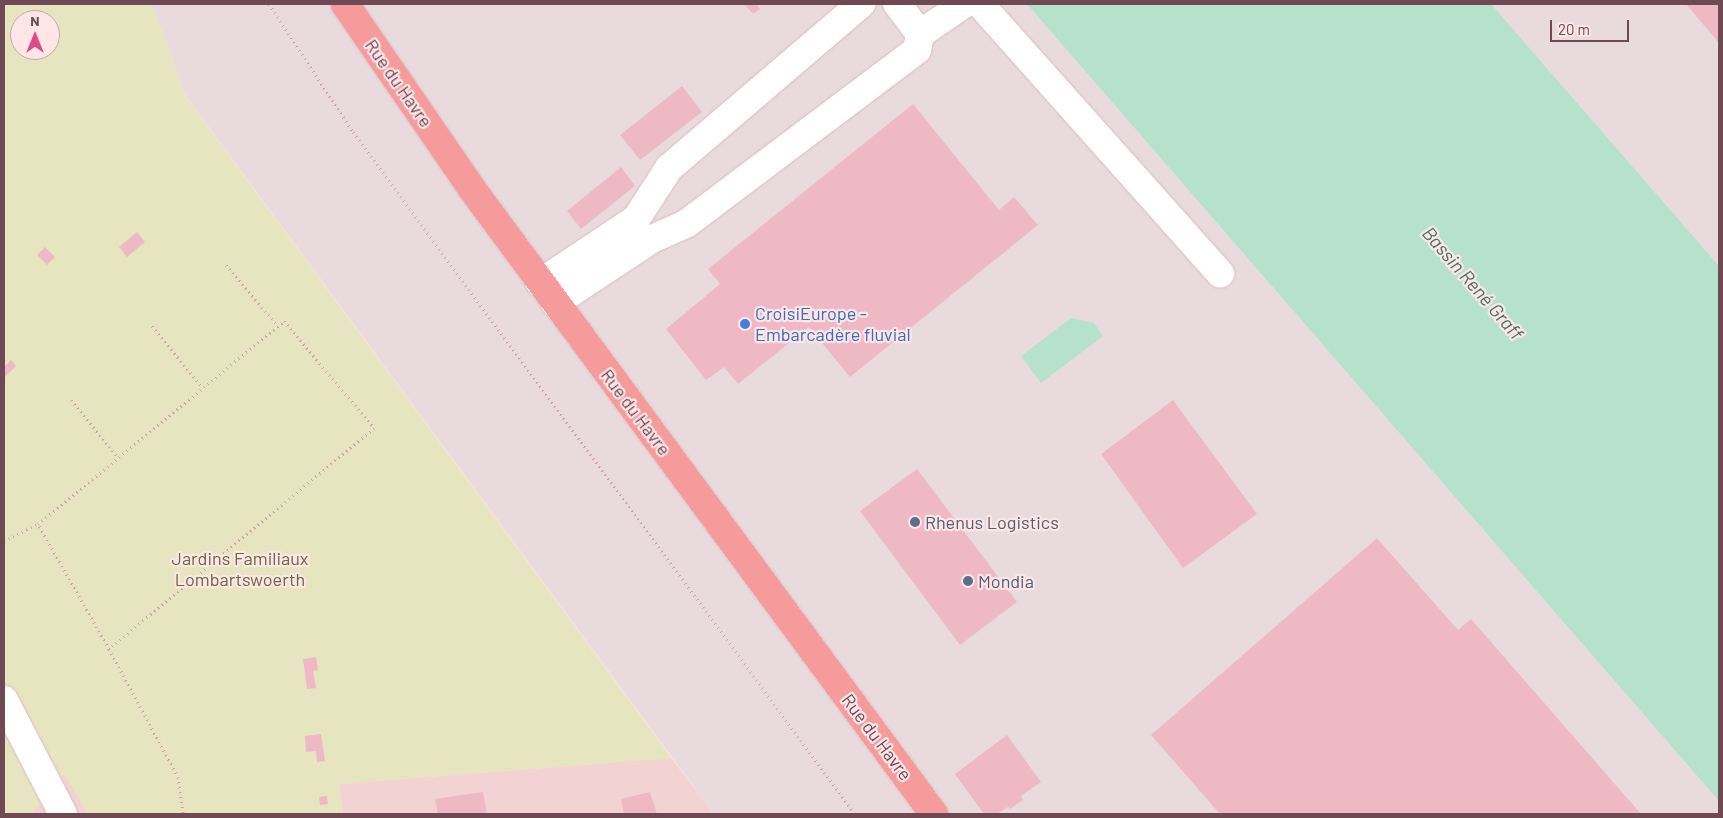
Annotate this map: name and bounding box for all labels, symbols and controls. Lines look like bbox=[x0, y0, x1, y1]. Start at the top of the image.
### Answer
north arrow bbox=[10, 10, 60, 60]
scale bar bbox=[1553, 10, 1632, 42]
text: N bbox=[30, 12, 40, 29]
text: 20 m bbox=[1558, 20, 1590, 38]
street label: Rue du Havre bbox=[361, 35, 437, 131]
water label: Bassin René Graff bbox=[1418, 222, 1528, 344]
place label: CroisiEurope - Embarcadère fluvial bbox=[755, 303, 911, 346]
marker: CroisiEurope - Embarcadère fluvial bbox=[739, 318, 751, 330]
street label: Rue du Havre bbox=[597, 365, 675, 459]
place label: Rhenus Logistics bbox=[925, 511, 1059, 533]
marker: Rhenus Logistics bbox=[909, 516, 921, 528]
park label: Jardins Familiaux Lombartswoerth bbox=[172, 548, 308, 590]
place label: Mondia bbox=[978, 570, 1034, 592]
marker: Mondia bbox=[962, 575, 974, 587]
street label: Rue du Havre bbox=[838, 690, 916, 784]

